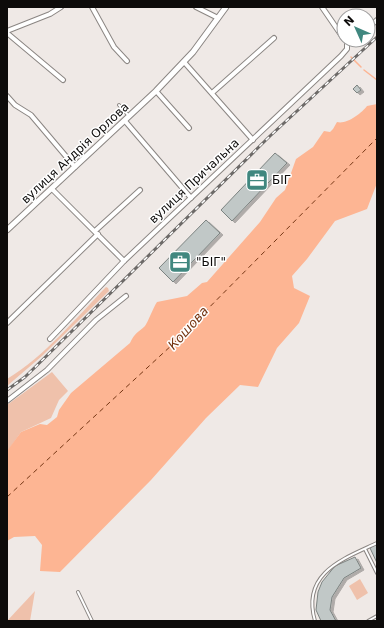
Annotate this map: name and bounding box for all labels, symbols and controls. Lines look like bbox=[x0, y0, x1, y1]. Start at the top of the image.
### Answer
north arrow bbox=[336, 8, 376, 48]
text: N bbox=[341, 13, 357, 29]
street label: вулиця Андрія Орлова bbox=[18, 100, 132, 206]
street label: вулиця Причальна bbox=[146, 136, 242, 226]
office icon: БІГ bbox=[244, 167, 270, 193]
place label: БІГ bbox=[272, 173, 291, 187]
office icon: "БІГ" bbox=[167, 249, 193, 275]
place label: "БІГ" bbox=[196, 255, 226, 269]
water label: Кошова bbox=[165, 303, 211, 353]

